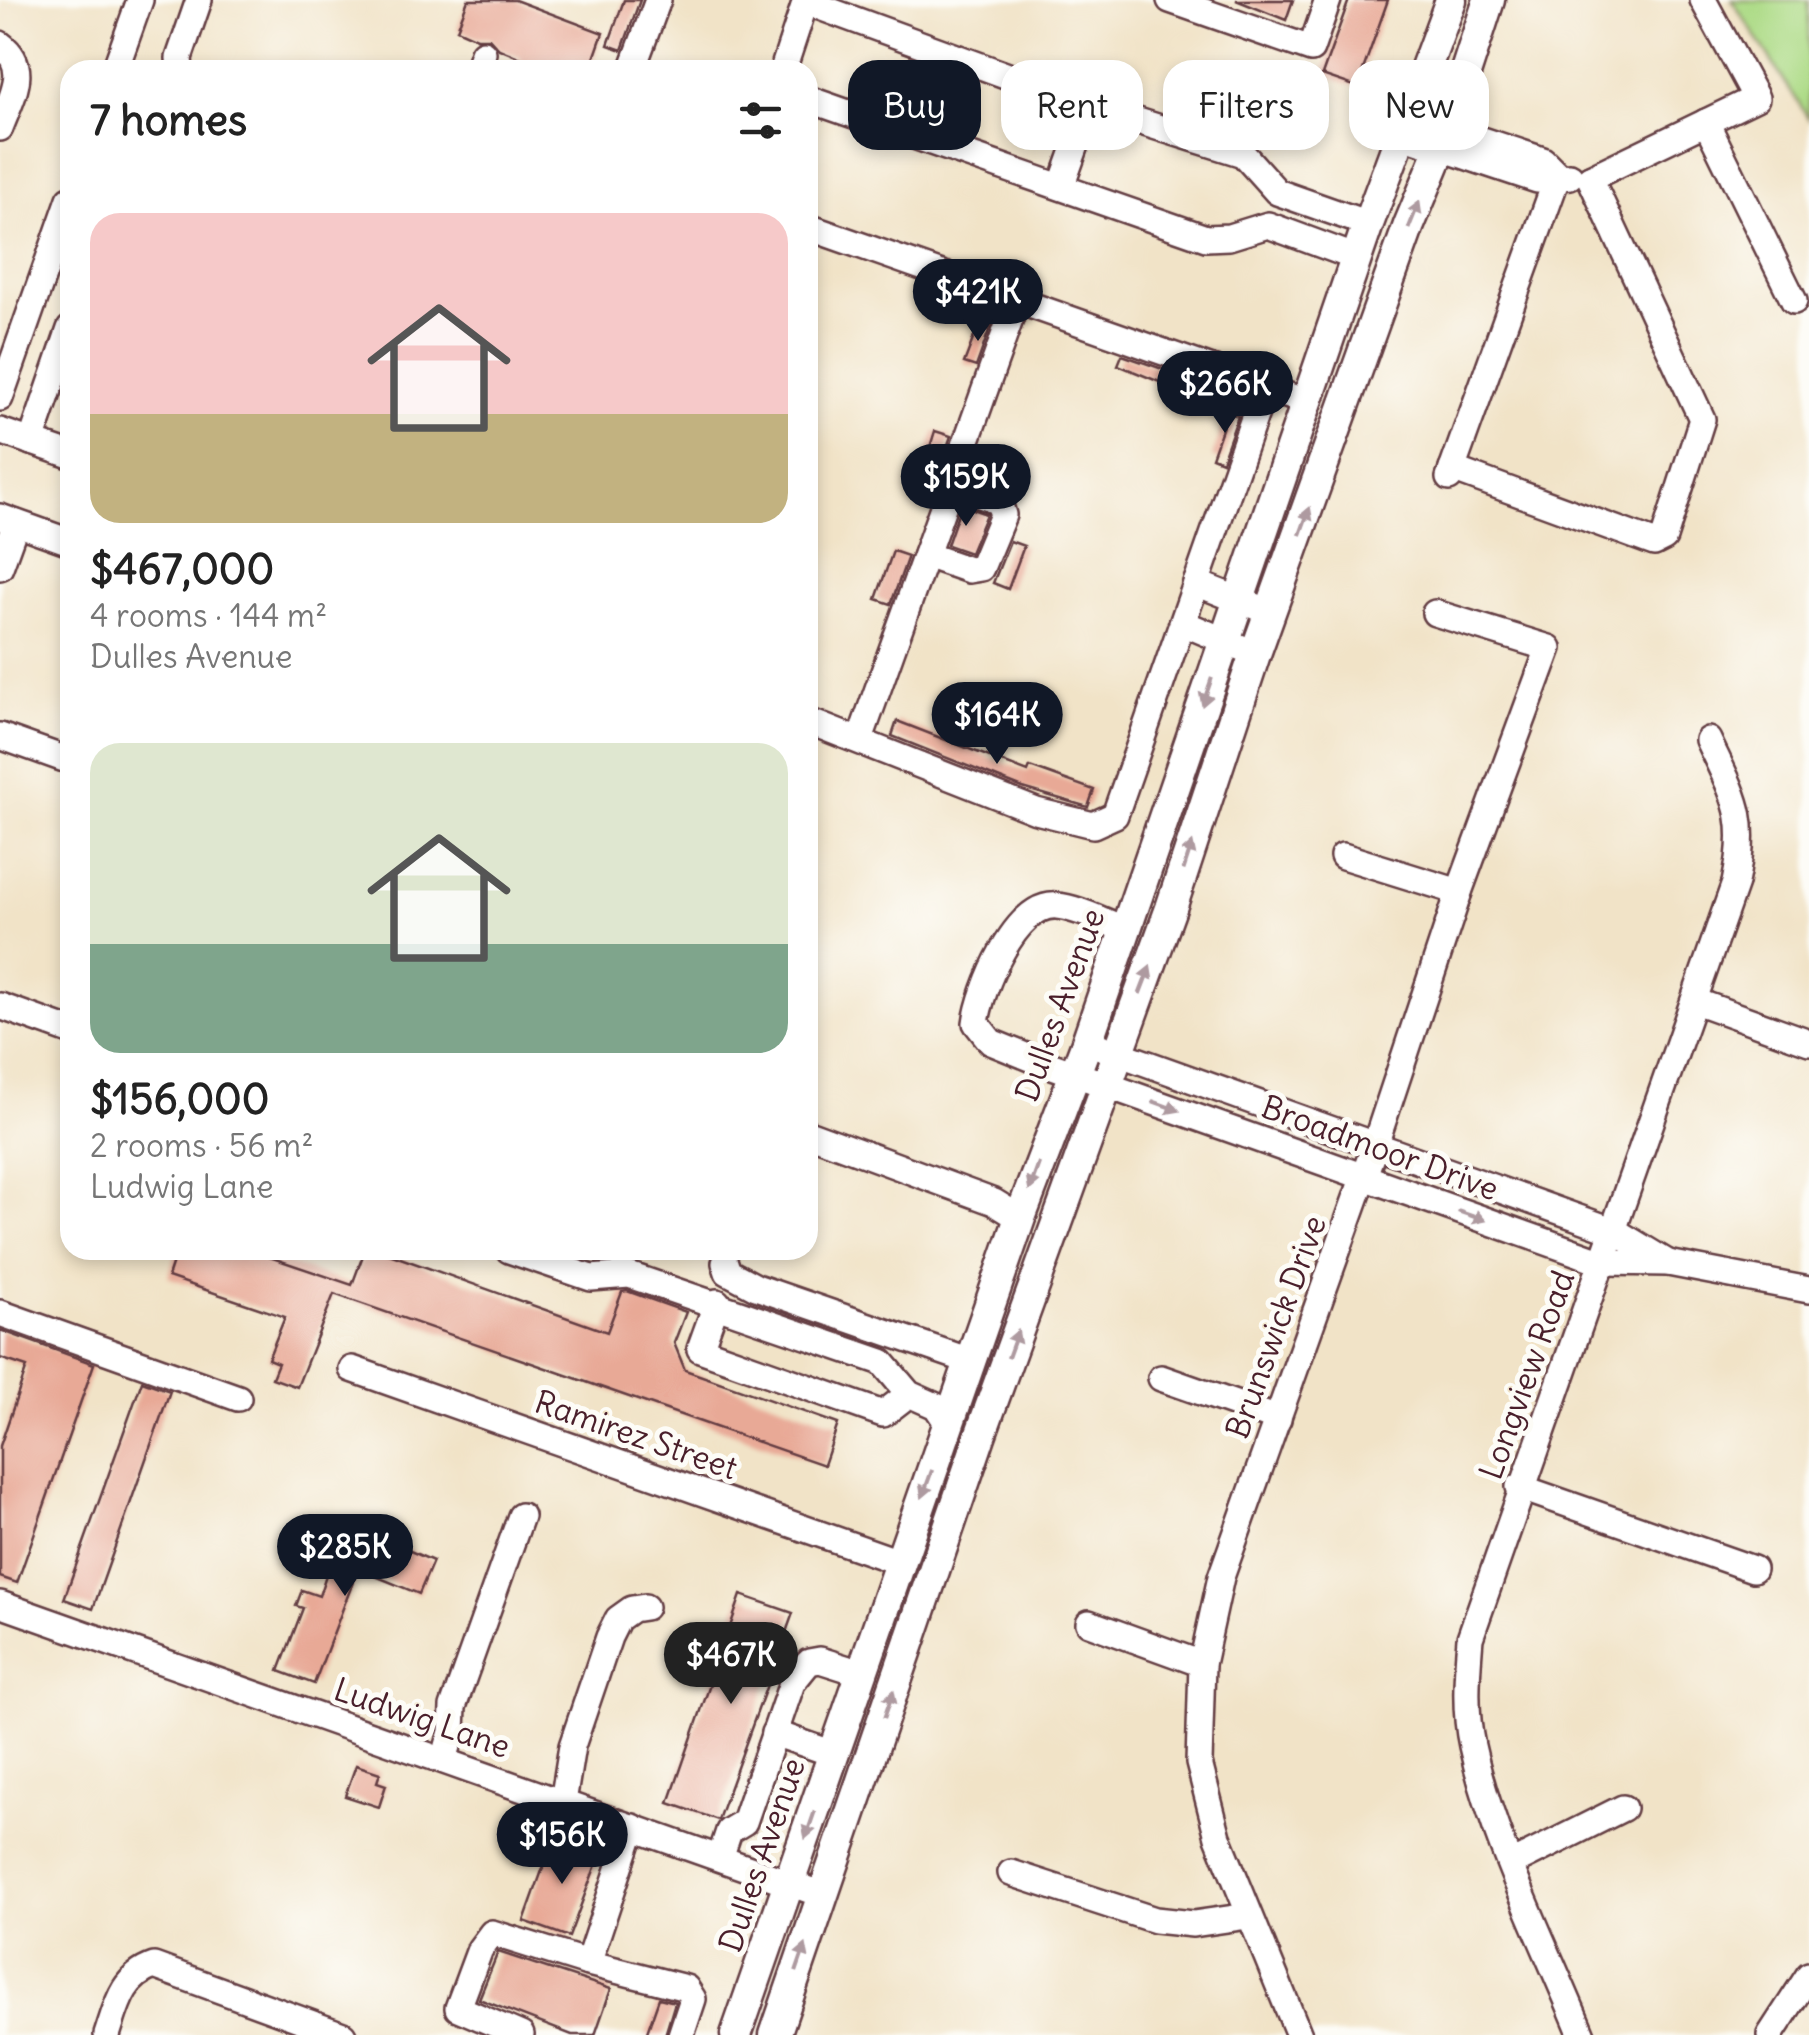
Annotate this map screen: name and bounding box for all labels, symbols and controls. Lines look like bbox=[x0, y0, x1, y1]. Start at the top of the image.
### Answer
chip: Buy bbox=[848, 60, 981, 150]
chip: Rent bbox=[1001, 60, 1143, 150]
chip: Filters bbox=[1163, 60, 1329, 150]
chip: New bbox=[1349, 60, 1489, 150]
icon: filters bbox=[733, 93, 788, 148]
text: 7 homes bbox=[90, 94, 247, 146]
one-way arrow bbox=[1406, 200, 1422, 229]
pin: $421K bbox=[908, 259, 1048, 344]
text: $421K bbox=[935, 271, 1021, 312]
icon: home bbox=[349, 278, 529, 458]
pin: $266K bbox=[1155, 351, 1295, 436]
text: $266K bbox=[1179, 363, 1271, 404]
pin: $159K bbox=[896, 444, 1036, 529]
text: $159K bbox=[923, 456, 1009, 497]
one-way arrow bbox=[1298, 505, 1313, 535]
text: $467,000 bbox=[90, 543, 274, 595]
text: 4 rooms · 144 m² bbox=[90, 595, 327, 636]
text: Dulles Avenue bbox=[90, 636, 292, 677]
one-way arrow bbox=[1199, 677, 1214, 707]
pin: $164K bbox=[927, 682, 1067, 767]
text: $164K bbox=[954, 694, 1040, 735]
icon: home bbox=[349, 808, 529, 988]
one-way arrow bbox=[1182, 841, 1197, 871]
street label: Dulles Avenue bbox=[1006, 903, 1113, 1107]
one-way arrow bbox=[1138, 965, 1153, 995]
text: $156,000 bbox=[90, 1073, 269, 1125]
street label: Broadmoor Drive bbox=[1256, 1086, 1504, 1209]
one-way arrow bbox=[1152, 1099, 1182, 1114]
text: 2 rooms · 56 m² bbox=[90, 1125, 313, 1166]
one-way arrow bbox=[1026, 1163, 1041, 1193]
text: Ludwig Lane bbox=[90, 1166, 273, 1207]
one-way arrow bbox=[1457, 1209, 1487, 1224]
street label: Brunswick Drive bbox=[1216, 1210, 1335, 1444]
street label: Longview Road bbox=[1470, 1265, 1583, 1485]
one-way arrow bbox=[1007, 1328, 1022, 1358]
street label: Ramirez Street bbox=[530, 1381, 743, 1488]
one-way arrow bbox=[919, 1470, 934, 1500]
pin: $285K bbox=[275, 1514, 415, 1599]
text: $285K bbox=[299, 1526, 391, 1567]
pin: $467K bbox=[661, 1622, 801, 1707]
text: $467K bbox=[686, 1634, 776, 1675]
street label: Ludwig Lane bbox=[329, 1668, 516, 1767]
one-way arrow bbox=[883, 1688, 898, 1718]
street label: Dulles Avenue bbox=[709, 1752, 814, 1957]
pin: $156K bbox=[492, 1802, 632, 1887]
one-way arrow bbox=[802, 1810, 817, 1840]
text: $156K bbox=[519, 1814, 605, 1855]
one-way arrow bbox=[794, 1942, 809, 1972]

